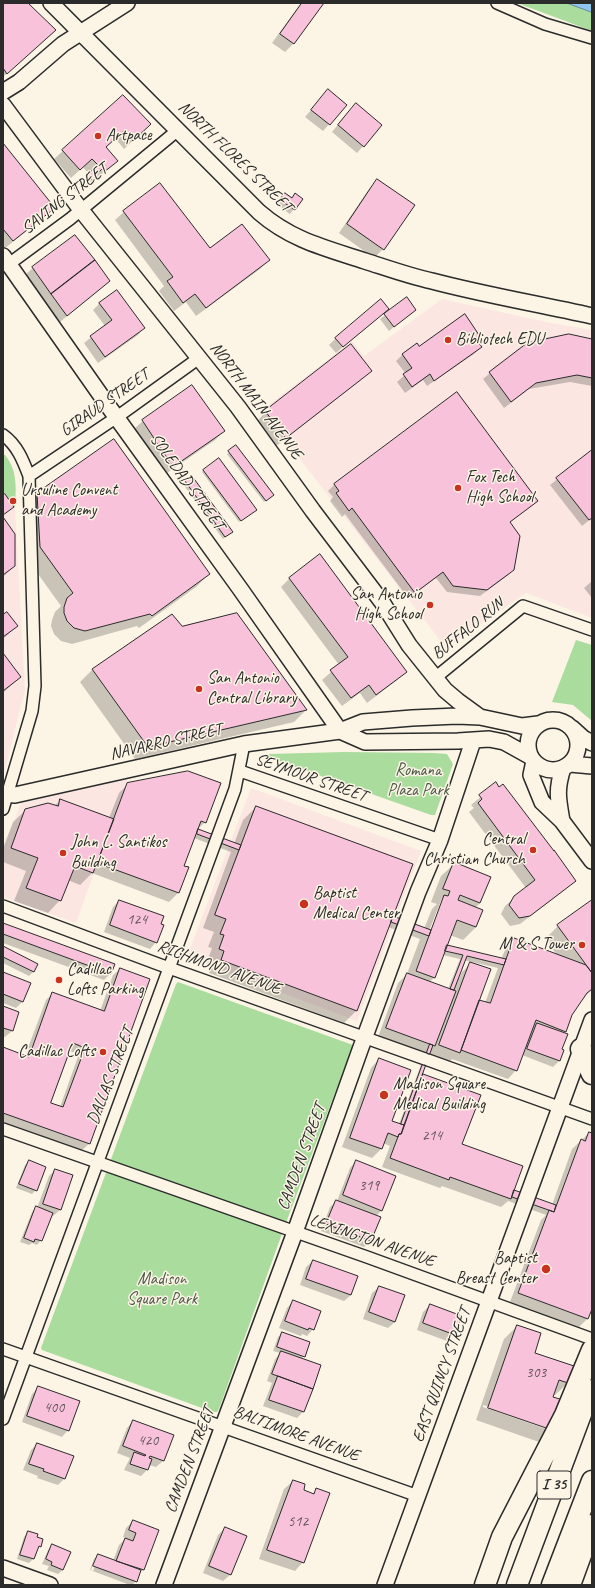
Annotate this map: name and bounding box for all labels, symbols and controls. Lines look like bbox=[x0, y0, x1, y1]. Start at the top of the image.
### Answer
street label: NORTH FLORES STREET bbox=[174, 97, 296, 217]
place label: Artpace bbox=[106, 126, 152, 146]
marker: Artpace bbox=[93, 131, 103, 141]
street label: SAVING STREET bbox=[18, 159, 112, 239]
place label: Bibliotech EDU bbox=[456, 330, 543, 350]
marker: Bibliotech EDU bbox=[443, 335, 453, 345]
street label: NORTH MAIN AVENUE bbox=[205, 338, 307, 464]
street label: GIRAUD STREET bbox=[57, 365, 153, 441]
street label: SOLEDAD STREET bbox=[145, 430, 229, 534]
place label: Fox Tech High School bbox=[466, 468, 533, 508]
place label: Ursuline Convent and Academy bbox=[21, 481, 117, 521]
marker: Fox Tech High School bbox=[453, 483, 463, 493]
marker: Ursuline Convent and Academy bbox=[8, 496, 18, 506]
place label: San Antonio High School bbox=[350, 585, 422, 625]
street label: BUFFALO RUN bbox=[428, 594, 508, 664]
marker: San Antonio High School bbox=[425, 600, 435, 610]
place label: San Antonio Central Library bbox=[207, 669, 297, 709]
marker: San Antonio Central Library bbox=[194, 684, 204, 694]
street label: NAVARRO STREET bbox=[108, 719, 224, 765]
street label: SEYMOUR STREET bbox=[253, 749, 369, 807]
park label: Romana Plaza Park bbox=[387, 761, 449, 801]
place label: Central Christian Church bbox=[424, 830, 525, 870]
place label: John L. Santikos Building bbox=[71, 833, 166, 873]
marker: Central Christian Church bbox=[528, 845, 538, 855]
marker: John L. Santikos Building bbox=[58, 848, 68, 858]
place label: Baptist Medical Center bbox=[313, 884, 399, 924]
marker: Baptist Medical Center bbox=[298, 898, 310, 910]
house number: 124 bbox=[127, 911, 147, 929]
place label: M & S Tower bbox=[499, 935, 574, 955]
street label: RICHMOND AVENUE bbox=[155, 936, 283, 1000]
marker: M & S Tower bbox=[577, 940, 587, 950]
place label: Cadillac Lofts Parking bbox=[67, 960, 144, 1000]
marker: Cadillac Lofts Parking bbox=[54, 975, 64, 985]
street label: DALLAS STREET bbox=[83, 1025, 139, 1127]
place label: Cadillac Lofts bbox=[18, 1042, 95, 1062]
marker: Cadillac Lofts bbox=[98, 1047, 108, 1057]
place label: Madison Square Medical Building bbox=[393, 1075, 485, 1115]
marker: Madison Square Medical Building bbox=[378, 1089, 390, 1101]
street label: CAMDEN STREET bbox=[273, 1101, 331, 1213]
house number: 214 bbox=[422, 1127, 442, 1145]
house number: 319 bbox=[359, 1177, 379, 1195]
street label: LEXINGTON AVENUE bbox=[307, 1210, 437, 1272]
place label: Baptist Breast Center bbox=[456, 1249, 537, 1289]
marker: Baptist Breast Center bbox=[540, 1263, 552, 1275]
park label: Madison Square Park bbox=[127, 1270, 197, 1310]
street label: EAST QUINCY STREET bbox=[408, 1305, 476, 1445]
house number: 303 bbox=[526, 1364, 546, 1382]
house number: 400 bbox=[44, 1399, 64, 1417]
street label: BALTIMORE AVENUE bbox=[230, 1402, 362, 1466]
street label: CAMDEN STREET bbox=[161, 1404, 219, 1516]
house number: 420 bbox=[138, 1432, 158, 1450]
road number: I 35 bbox=[537, 1471, 571, 1499]
house number: 512 bbox=[288, 1513, 308, 1531]

